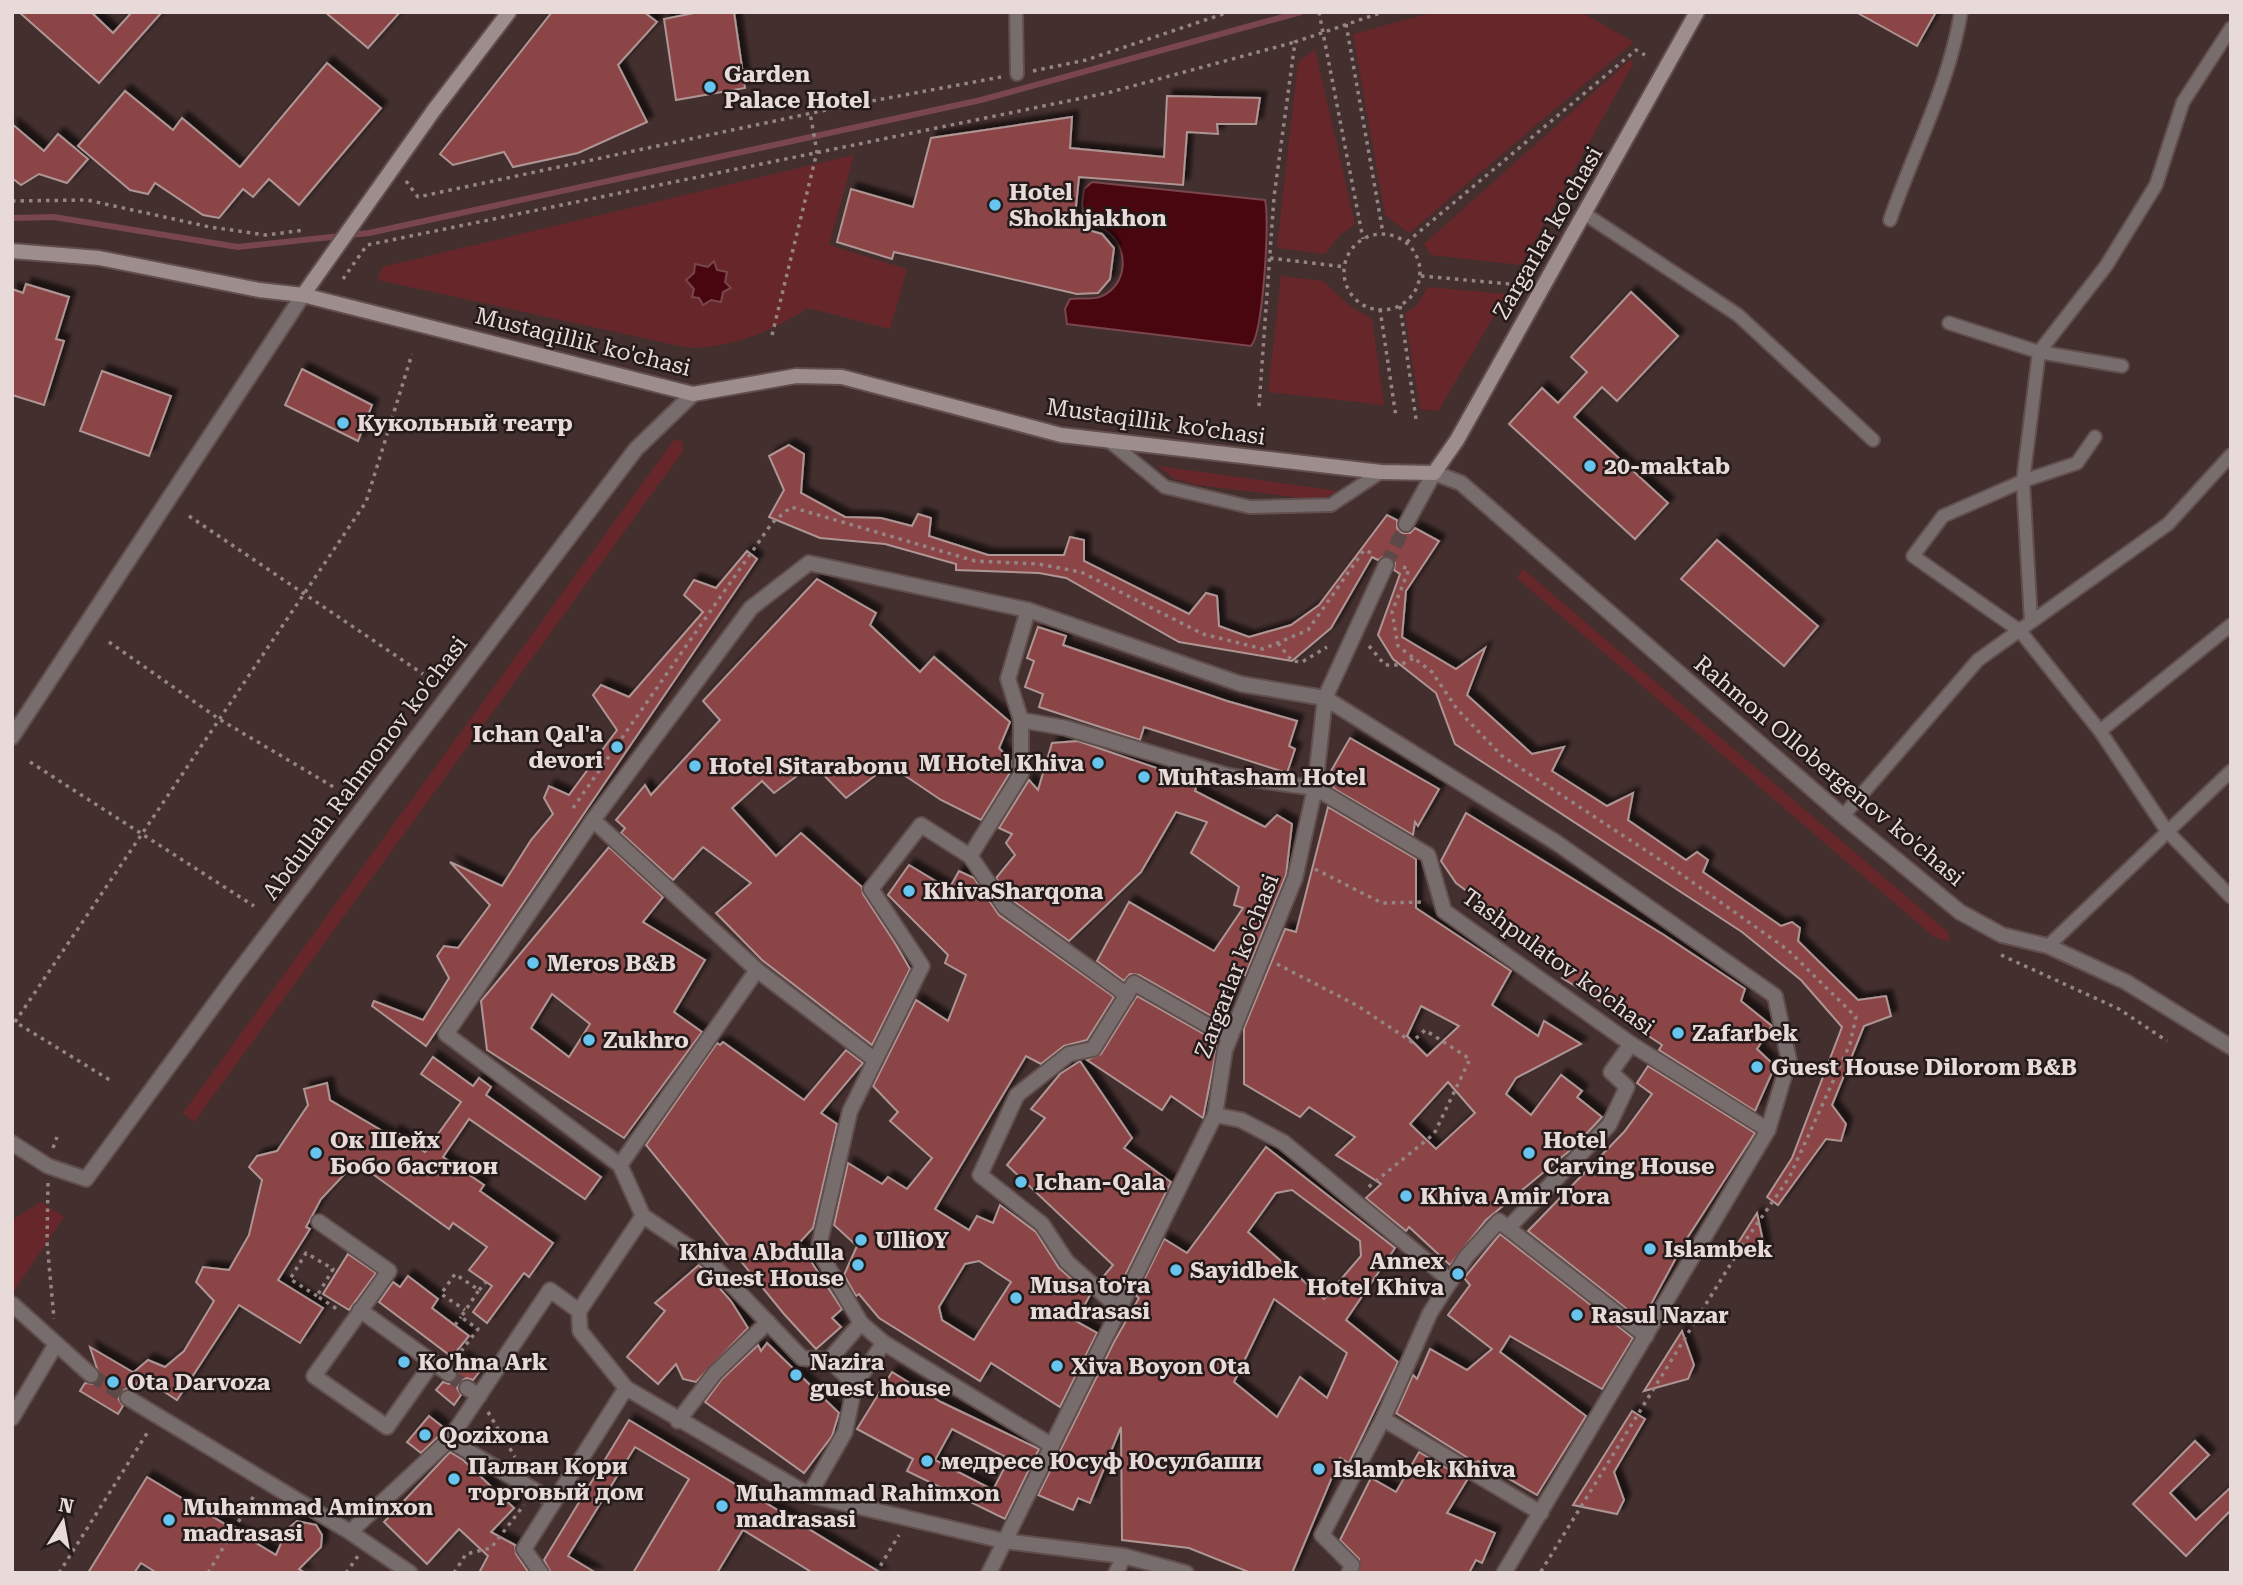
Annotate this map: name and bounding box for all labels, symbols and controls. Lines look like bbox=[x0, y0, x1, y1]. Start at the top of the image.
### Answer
place label: Garden Palace Hotel bbox=[724, 61, 870, 114]
marker: Garden Palace Hotel bbox=[702, 79, 718, 95]
street label: Zargarlar ko'chasi bbox=[1488, 142, 1608, 324]
place label: Hotel Shokhjakhon bbox=[1009, 179, 1167, 232]
marker: Hotel Shokhjakhon bbox=[987, 197, 1003, 213]
street label: Mustaqillik ko'chasi bbox=[473, 302, 693, 382]
street label: Mustaqillik ko'chasi bbox=[1045, 393, 1267, 451]
place label: Кукольный театр bbox=[357, 410, 573, 437]
marker: Кукольный театр bbox=[335, 415, 351, 431]
place label: 20-maktab bbox=[1604, 453, 1730, 480]
marker: 20-maktab bbox=[1582, 458, 1598, 474]
street label: Abdullah Rahmonov ko'chasi bbox=[257, 631, 473, 905]
street label: Rahmon Ollobergenov ko'chasi bbox=[1689, 650, 1969, 892]
place label: Ichan Qal'a devori bbox=[473, 721, 603, 774]
marker: Ichan Qal'a devori bbox=[609, 739, 625, 755]
place label: M Hotel Khiva bbox=[919, 750, 1084, 777]
place label: Hotel Sitarabonu bbox=[709, 753, 908, 780]
marker: M Hotel Khiva bbox=[1090, 755, 1106, 771]
marker: Hotel Sitarabonu bbox=[687, 758, 703, 774]
place label: Muhtasham Hotel bbox=[1158, 764, 1366, 791]
marker: Muhtasham Hotel bbox=[1136, 769, 1152, 785]
street label: Zargarlar ko'chasi bbox=[1189, 870, 1285, 1062]
place label: KhivaSharqona bbox=[923, 878, 1104, 905]
marker: KhivaSharqona bbox=[901, 883, 917, 899]
street label: Tashpulatov ko'chasi bbox=[1456, 883, 1660, 1041]
place label: Meros B&B bbox=[547, 950, 676, 977]
marker: Meros B&B bbox=[525, 955, 541, 971]
place label: Zafarbek bbox=[1692, 1020, 1799, 1047]
marker: Zafarbek bbox=[1670, 1025, 1686, 1041]
place label: Zukhro bbox=[603, 1027, 689, 1054]
marker: Zukhro bbox=[581, 1032, 597, 1048]
place label: Guest House Dilorom B&B bbox=[1771, 1054, 2077, 1081]
marker: Guest House Dilorom B&B bbox=[1749, 1059, 1765, 1075]
place label: Ок Шейх Бобо бастион bbox=[330, 1127, 498, 1180]
place label: Hotel Carving House bbox=[1543, 1127, 1714, 1180]
marker: Ок Шейх Бобо бастион bbox=[308, 1145, 324, 1161]
marker: Hotel Carving House bbox=[1521, 1145, 1537, 1161]
place label: Ichan-Qala bbox=[1035, 1169, 1166, 1196]
marker: Ichan-Qala bbox=[1013, 1174, 1029, 1190]
place label: Khiva Amir Tora bbox=[1420, 1183, 1610, 1210]
marker: Khiva Amir Tora bbox=[1398, 1188, 1414, 1204]
place label: UlliOY bbox=[875, 1227, 949, 1254]
marker: UlliOY bbox=[853, 1232, 869, 1248]
place label: Islambek bbox=[1664, 1236, 1773, 1263]
place label: Khiva Abdulla Guest House bbox=[679, 1239, 844, 1292]
marker: Islambek bbox=[1642, 1241, 1658, 1257]
place label: Annex Hotel Khiva bbox=[1307, 1248, 1444, 1301]
marker: Khiva Abdulla Guest House bbox=[850, 1257, 866, 1273]
place label: Sayidbek bbox=[1190, 1257, 1299, 1284]
marker: Sayidbek bbox=[1168, 1262, 1184, 1278]
marker: Annex Hotel Khiva bbox=[1450, 1266, 1466, 1282]
place label: Musa to'ra madrasasi bbox=[1030, 1272, 1151, 1325]
marker: Musa to'ra madrasasi bbox=[1008, 1290, 1024, 1306]
place label: Rasul Nazar bbox=[1591, 1302, 1729, 1329]
marker: Rasul Nazar bbox=[1569, 1307, 1585, 1323]
place label: Ko'hna Ark bbox=[418, 1349, 548, 1376]
place label: Nazira guest house bbox=[809, 1349, 951, 1402]
place label: Xiva Boyon Ota bbox=[1071, 1353, 1251, 1380]
marker: Ko'hna Ark bbox=[396, 1354, 412, 1370]
marker: Xiva Boyon Ota bbox=[1049, 1358, 1065, 1374]
marker: Nazira guest house bbox=[788, 1367, 804, 1383]
place label: Ota Darvoza bbox=[127, 1369, 271, 1396]
marker: Ota Darvoza bbox=[105, 1374, 121, 1390]
place label: Qozixona bbox=[439, 1422, 549, 1449]
marker: Qozixona bbox=[417, 1427, 433, 1443]
place label: медресе Юсуф Юсулбаши bbox=[941, 1448, 1262, 1475]
place label: Палван Кори торговый дом bbox=[468, 1453, 644, 1506]
marker: медресе Юсуф Юсулбаши bbox=[919, 1453, 935, 1469]
place label: Islambek Khiva bbox=[1333, 1456, 1516, 1483]
marker: Islambek Khiva bbox=[1311, 1461, 1327, 1477]
marker: Палван Кори торговый дом bbox=[446, 1471, 462, 1487]
place label: Muhammad Rahimxon madrasasi bbox=[736, 1480, 1001, 1533]
north arrow bbox=[28, 1487, 98, 1557]
text: N bbox=[57, 1493, 76, 1519]
place label: Muhammad Aminxon madrasasi bbox=[183, 1494, 434, 1547]
marker: Muhammad Rahimxon madrasasi bbox=[714, 1498, 730, 1514]
marker: Muhammad Aminxon madrasasi bbox=[161, 1512, 177, 1528]

